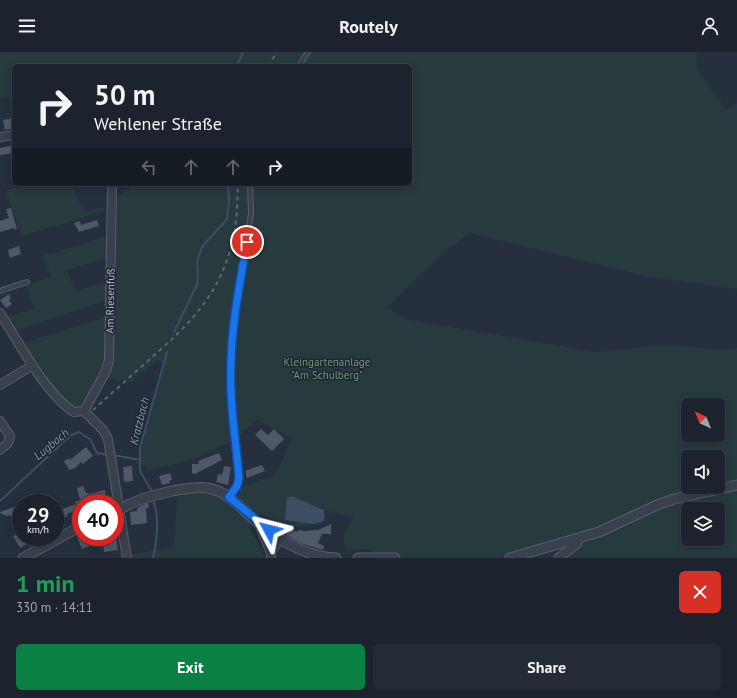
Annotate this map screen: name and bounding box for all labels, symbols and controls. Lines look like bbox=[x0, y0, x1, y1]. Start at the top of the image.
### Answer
icon: menu bbox=[16, 15, 38, 37]
text: Routely bbox=[339, 15, 398, 38]
icon: person bbox=[699, 15, 721, 37]
text: 50 m bbox=[94, 76, 155, 113]
icon: right bbox=[28, 80, 80, 132]
text: Wehlener Straße bbox=[94, 112, 222, 135]
icon: left bbox=[138, 156, 160, 178]
icon: ahead bbox=[180, 156, 202, 178]
icon: ahead bbox=[222, 156, 244, 178]
icon: right bbox=[264, 156, 286, 178]
pin bbox=[230, 225, 264, 259]
icon: arrive bbox=[236, 231, 258, 253]
street label: Am Riesenfuß bbox=[102, 268, 118, 334]
park label: Kleingartenanlage "Am Schulberg" bbox=[284, 355, 371, 382]
water label: Kratzbach bbox=[126, 396, 152, 446]
north arrow bbox=[681, 398, 725, 442]
map controls bbox=[681, 398, 725, 546]
water label: Lugbach bbox=[30, 425, 72, 463]
button: sound bbox=[681, 450, 725, 494]
speed limit sign: 40 bbox=[72, 494, 124, 546]
text: 29 bbox=[27, 502, 49, 528]
button: layers bbox=[681, 502, 725, 546]
position arrow bbox=[248, 509, 290, 551]
text: km/h bbox=[27, 523, 49, 536]
text: 1 min bbox=[16, 568, 75, 599]
button: close bbox=[679, 571, 721, 613]
text: 330 m · 14:11 bbox=[16, 599, 93, 616]
button: Exit bbox=[16, 644, 365, 690]
button: Share bbox=[373, 644, 721, 690]

